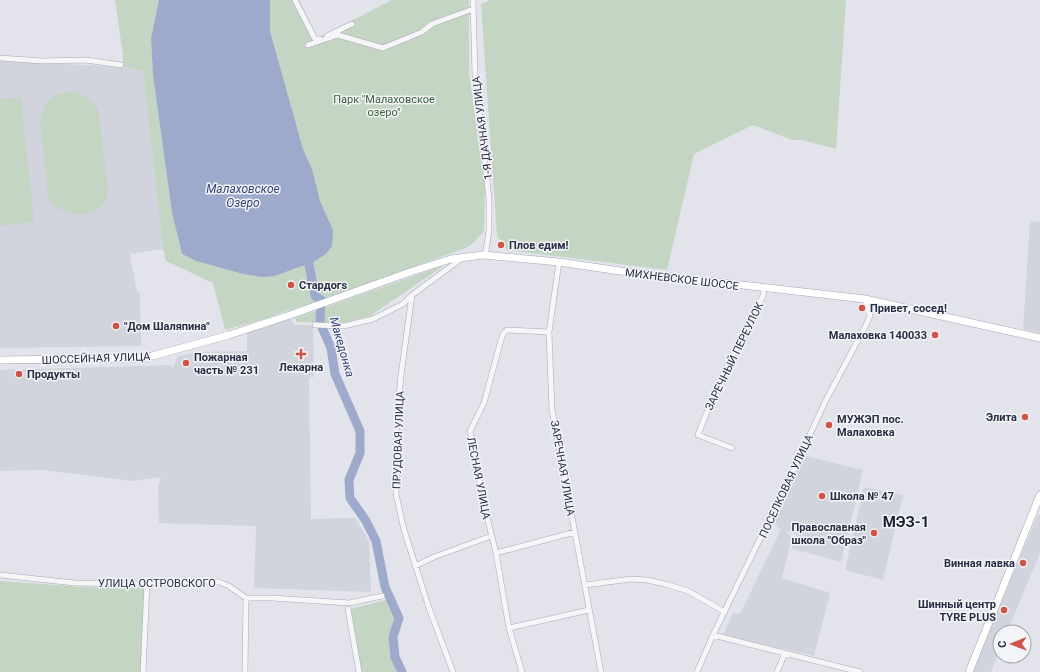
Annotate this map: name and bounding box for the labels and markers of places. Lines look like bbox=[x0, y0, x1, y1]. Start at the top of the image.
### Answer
place label: Плов едим! bbox=[509, 239, 569, 252]
marker: Плов едим! bbox=[496, 240, 506, 250]
place label: Стардогs bbox=[299, 279, 347, 292]
marker: Стардогs bbox=[286, 280, 296, 290]
place label: Привет, сосед! bbox=[870, 302, 947, 315]
marker: Привет, сосед! bbox=[857, 303, 867, 313]
place label: "Дом Шаляпина" bbox=[124, 320, 210, 333]
marker: "Дом Шаляпина" bbox=[111, 321, 121, 331]
place label: Малаховка 140033 bbox=[829, 329, 927, 342]
marker: Малаховка 140033 bbox=[930, 330, 940, 340]
marker: Лекарна bbox=[296, 349, 306, 359]
place label: Пожарная часть № 231 bbox=[194, 351, 259, 377]
marker: Пожарная часть № 231 bbox=[181, 358, 191, 368]
place label: Лекарна bbox=[279, 361, 323, 374]
place label: Продукты bbox=[27, 368, 80, 381]
marker: Продукты bbox=[14, 369, 24, 379]
place label: Элита bbox=[986, 411, 1017, 424]
marker: Элита bbox=[1020, 412, 1030, 422]
place label: МУЖЭП пос. Малаховка bbox=[837, 413, 904, 439]
marker: МУЖЭП пос. Малаховка bbox=[824, 420, 834, 430]
place label: Школа № 47 bbox=[830, 490, 894, 503]
marker: Школа № 47 bbox=[817, 491, 827, 501]
place label: Православная школа "Образ" bbox=[791, 521, 866, 547]
marker: Православная школа "Образ" bbox=[869, 528, 879, 538]
place label: Винная лавка bbox=[944, 557, 1015, 570]
marker: Винная лавка bbox=[1018, 558, 1028, 568]
place label: Шинный центр TYRE PLUS bbox=[918, 598, 996, 624]
marker: Шинный центр TYRE PLUS bbox=[999, 605, 1009, 615]

